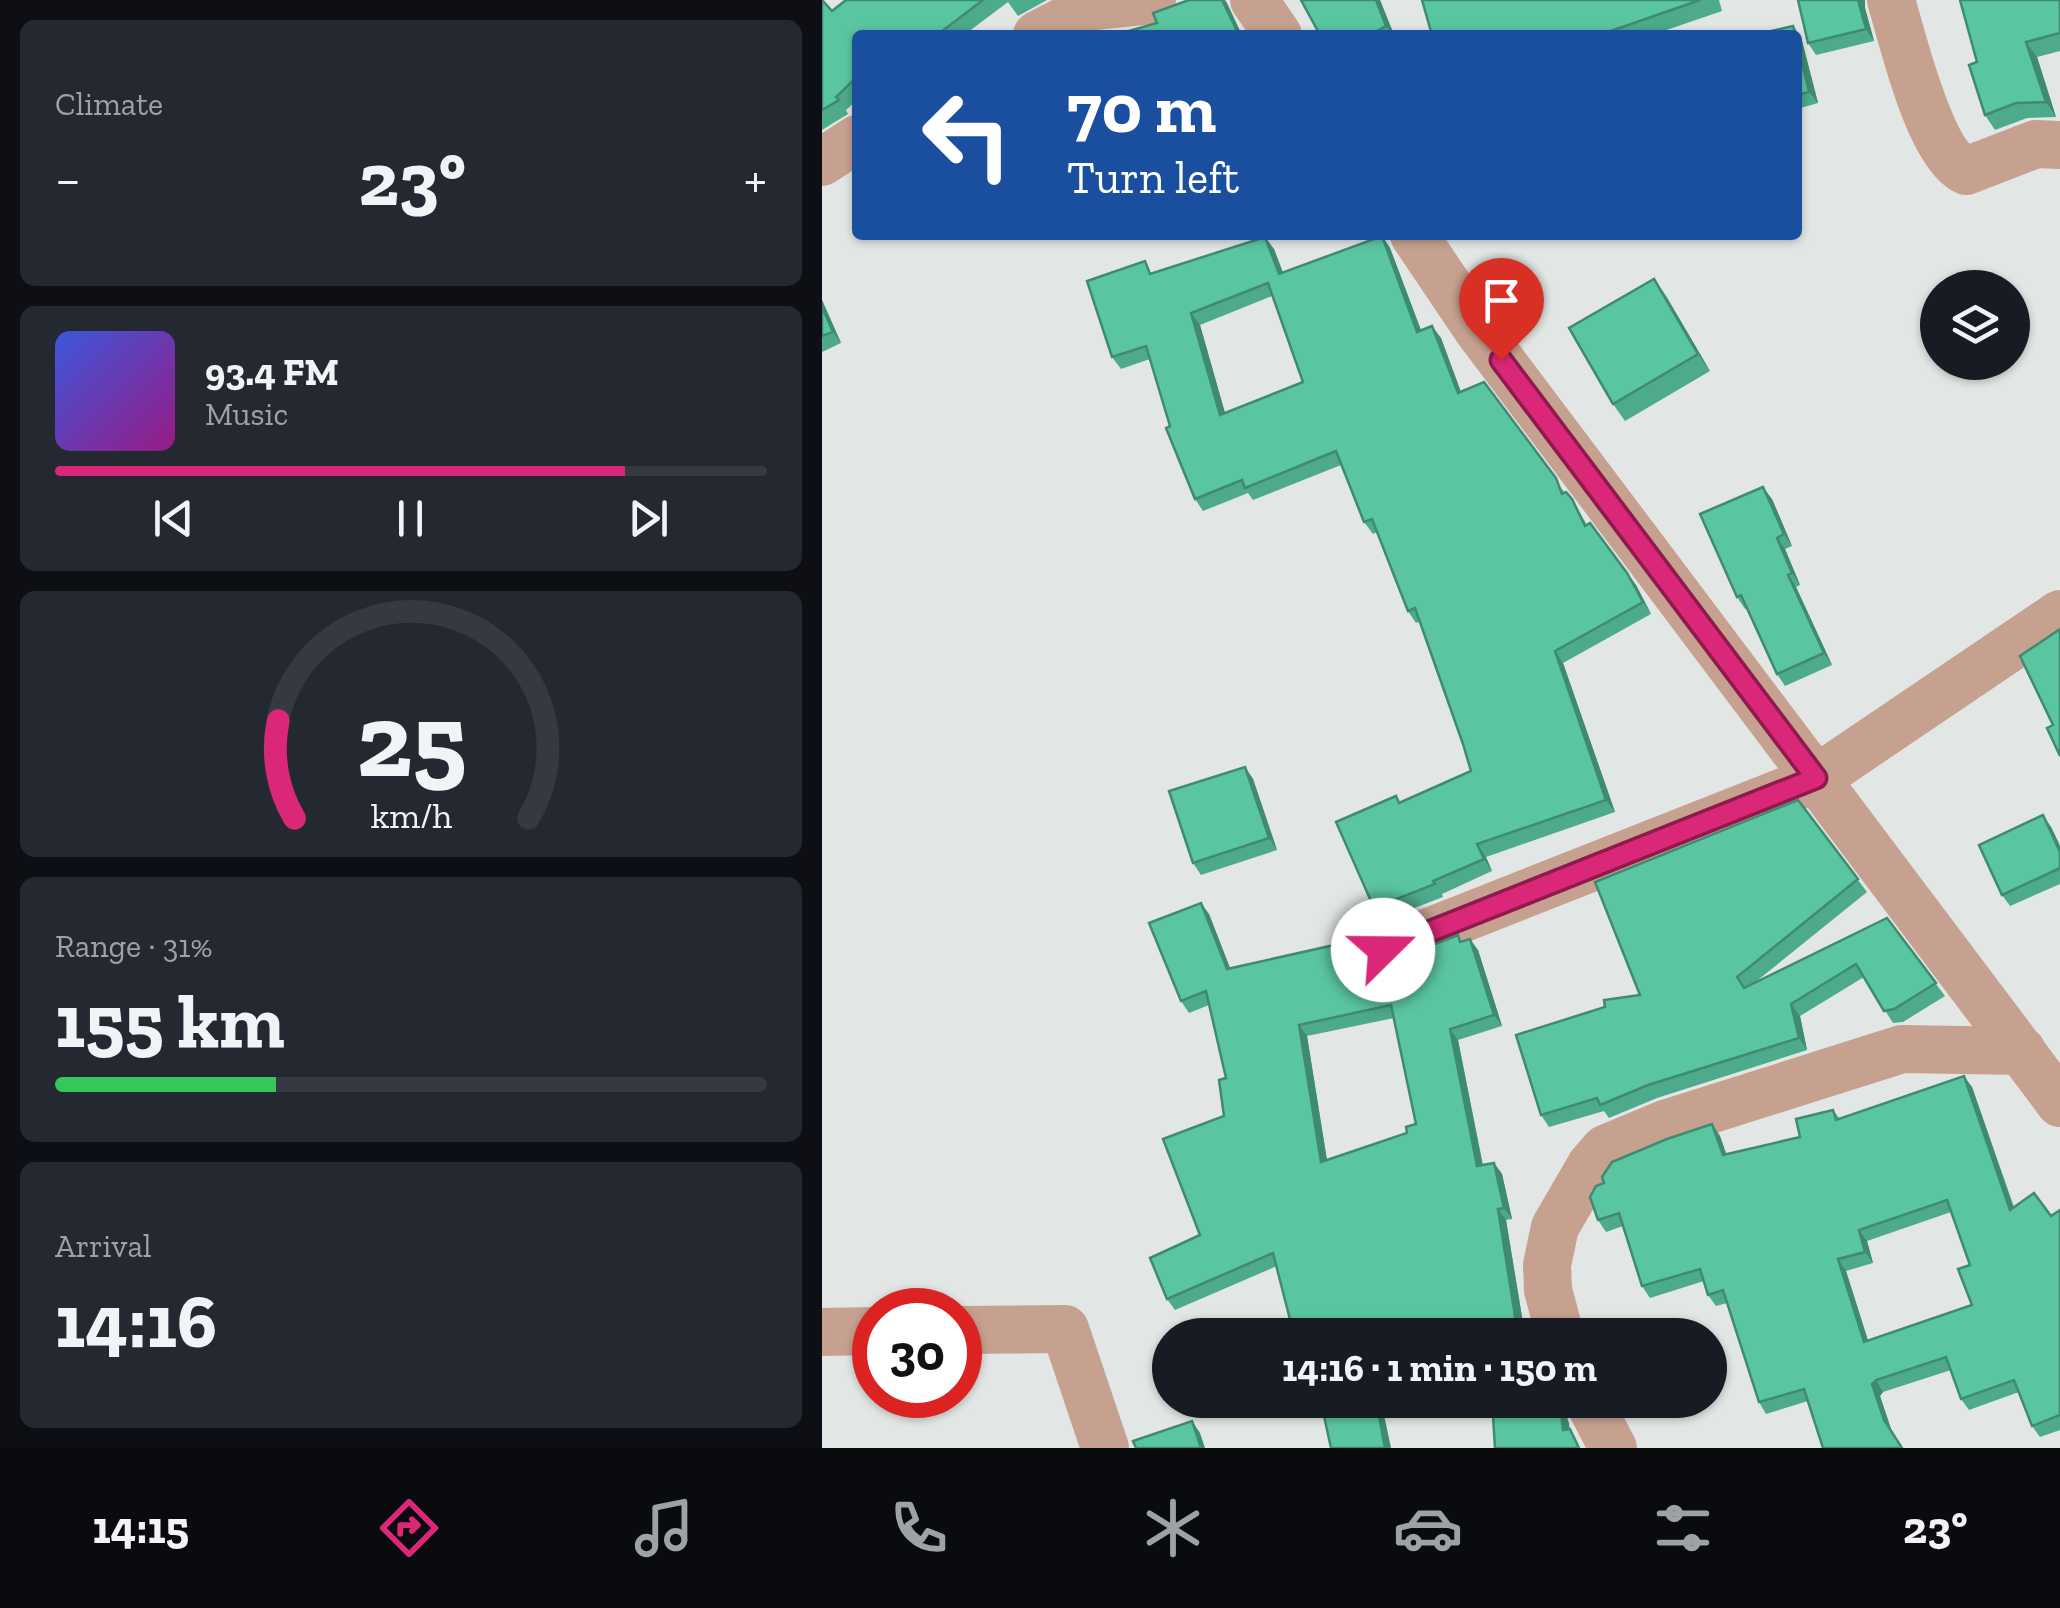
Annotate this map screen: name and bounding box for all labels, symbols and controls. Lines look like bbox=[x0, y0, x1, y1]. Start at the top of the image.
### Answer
text: 70 m bbox=[1067, 66, 1216, 150]
icon: left bbox=[902, 70, 1032, 200]
text: Climate bbox=[55, 85, 163, 123]
text: 23° bbox=[359, 134, 466, 224]
text: − bbox=[55, 146, 81, 212]
text: + bbox=[744, 146, 767, 212]
text: Turn left bbox=[1067, 151, 1239, 205]
pin bbox=[1459, 258, 1544, 361]
map controls bbox=[1920, 270, 2030, 380]
button: layers bbox=[1920, 270, 2030, 380]
icon: arrive bbox=[1474, 273, 1529, 328]
text: 93.4 FM bbox=[205, 349, 339, 395]
text: Music bbox=[205, 395, 288, 433]
icon: previous bbox=[146, 491, 201, 546]
icon: pause bbox=[383, 491, 438, 546]
icon: next bbox=[621, 491, 676, 546]
text: 25 bbox=[356, 678, 466, 803]
text: km/h bbox=[370, 794, 452, 837]
position arrow bbox=[1331, 898, 1435, 1002]
text: Range · 31% bbox=[55, 927, 213, 965]
text: 155 km bbox=[55, 976, 285, 1066]
text: Arrival bbox=[55, 1227, 151, 1265]
text: 14:16 bbox=[55, 1276, 217, 1366]
speed limit sign: 30 bbox=[852, 1288, 982, 1418]
text: 14:16 · 1 min · 150 m bbox=[1282, 1345, 1597, 1391]
icon: directions bbox=[374, 1493, 444, 1563]
icon: music bbox=[629, 1493, 699, 1563]
icon: phone bbox=[884, 1493, 954, 1563]
icon: climate bbox=[1138, 1493, 1208, 1563]
icon: car bbox=[1393, 1493, 1463, 1563]
icon: filters bbox=[1648, 1493, 1718, 1563]
text: 14:15 bbox=[92, 1501, 189, 1555]
text: 23° bbox=[1903, 1501, 1968, 1555]

